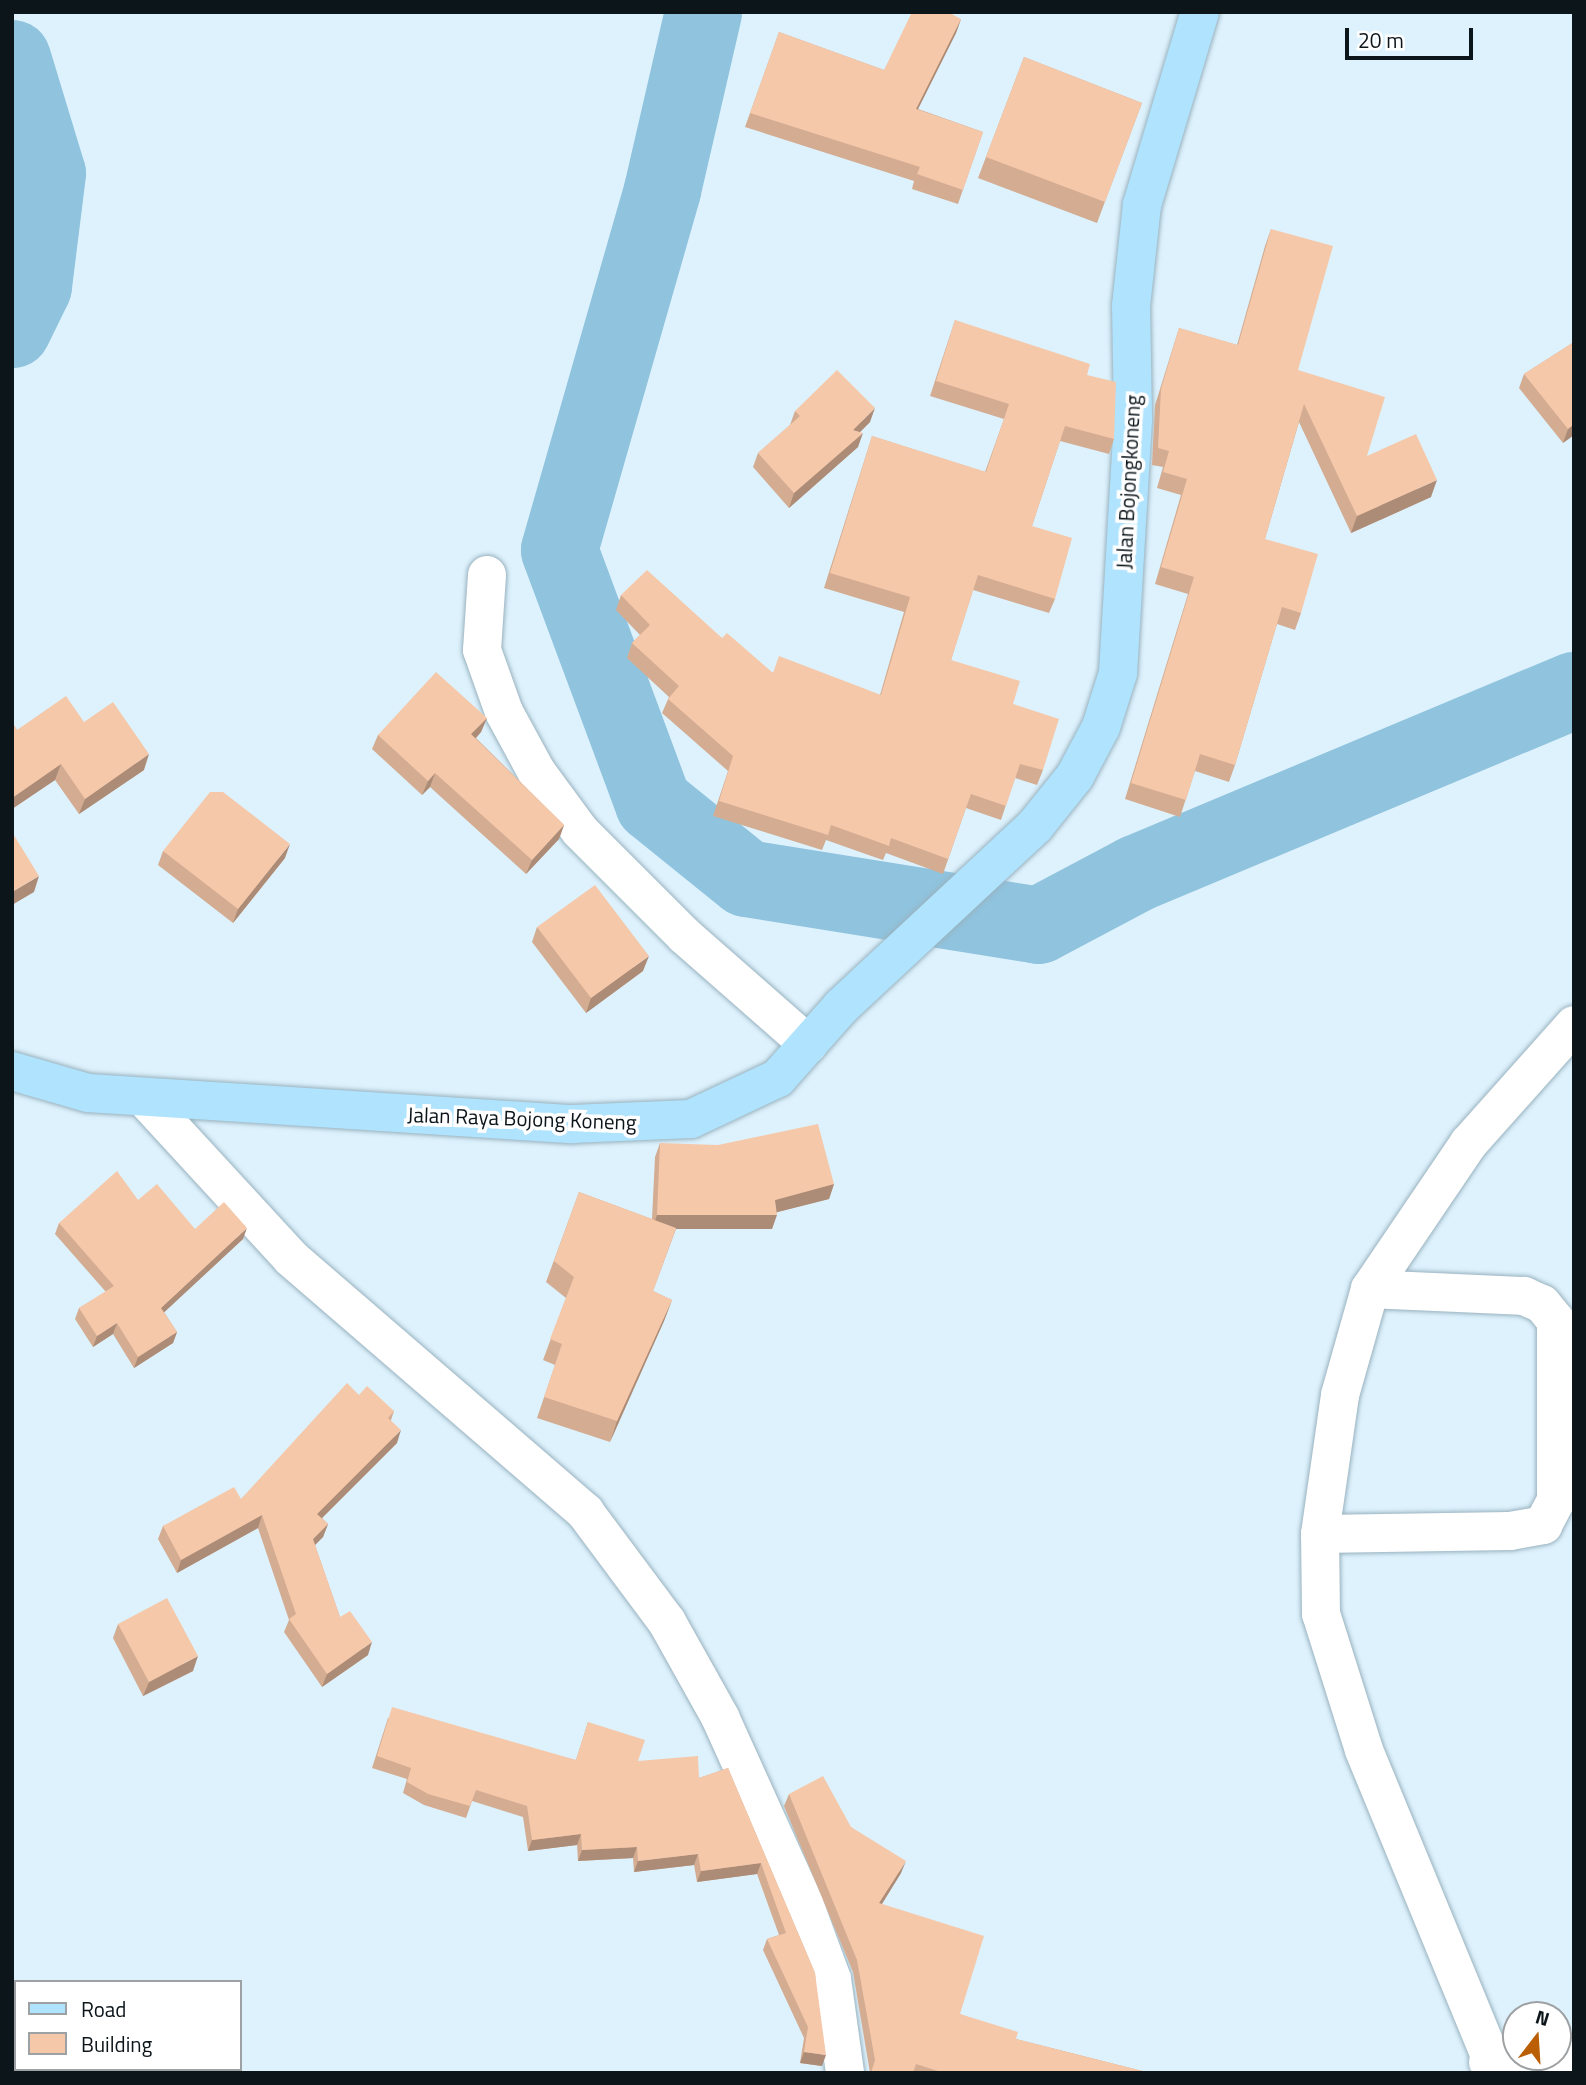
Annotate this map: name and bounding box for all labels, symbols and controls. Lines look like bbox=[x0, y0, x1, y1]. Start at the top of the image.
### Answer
scale bar bbox=[1348, 14, 1476, 58]
text: 20 m bbox=[1358, 24, 1404, 56]
street label: Jalan Bojongkoneng bbox=[1111, 394, 1145, 570]
street label: Jalan Raya Bojong Koneng bbox=[407, 1101, 637, 1135]
legend bbox=[14, 1980, 242, 2071]
text: Road bbox=[81, 1993, 126, 2025]
north arrow bbox=[1502, 2001, 1572, 2071]
text: N bbox=[1532, 2002, 1553, 2033]
text: Building bbox=[81, 2028, 152, 2060]

